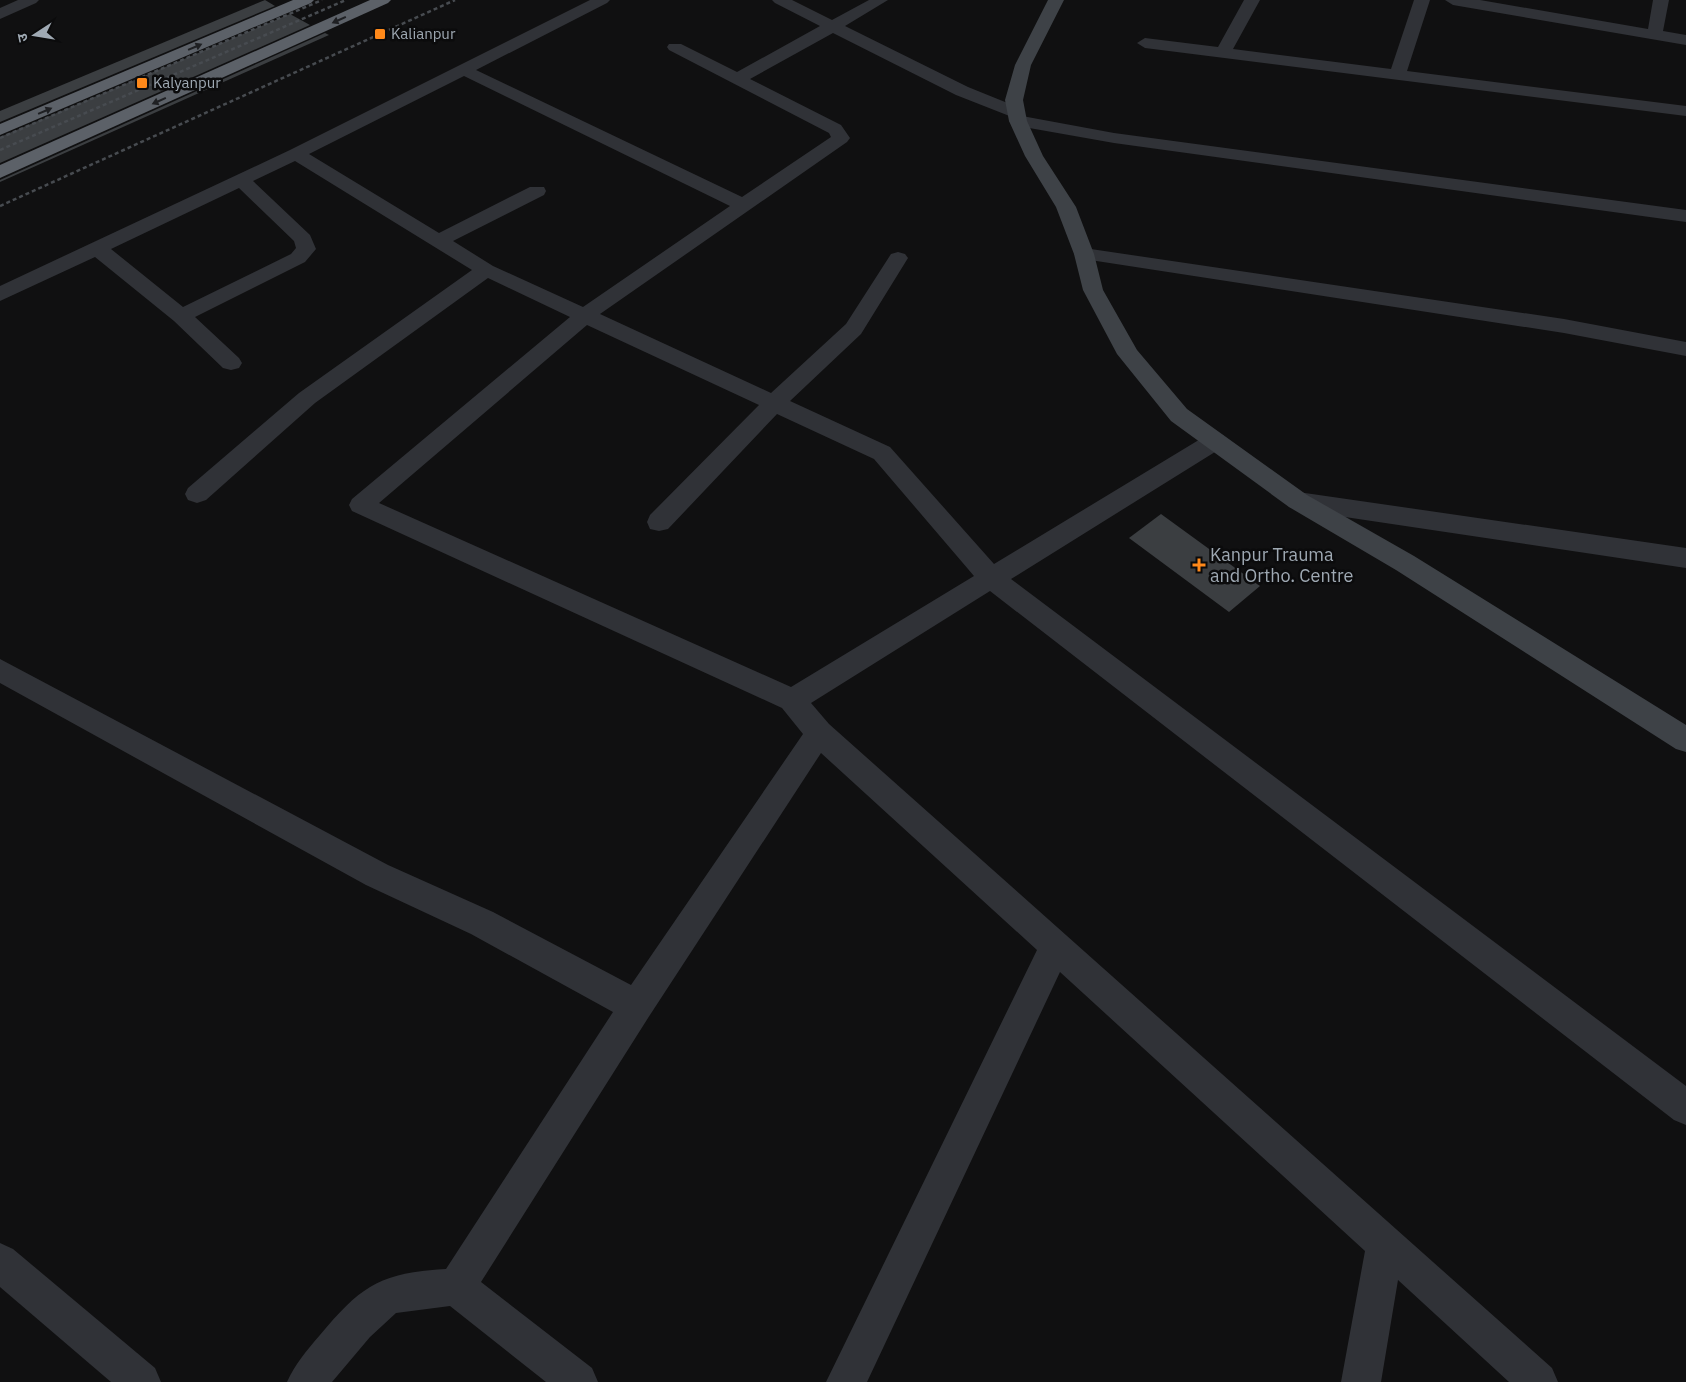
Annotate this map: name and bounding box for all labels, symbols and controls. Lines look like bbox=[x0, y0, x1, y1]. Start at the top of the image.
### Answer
north arrow bbox=[10, 10, 60, 60]
one-way arrow bbox=[332, 16, 346, 24]
place label: Kalianpur bbox=[391, 24, 456, 43]
marker: Kalianpur bbox=[373, 27, 387, 41]
text: उ bbox=[12, 31, 32, 44]
one-way arrow bbox=[187, 43, 202, 51]
place label: Kalyanpur bbox=[153, 73, 221, 92]
marker: Kalyanpur bbox=[135, 76, 149, 90]
one-way arrow bbox=[152, 97, 166, 105]
one-way arrow bbox=[38, 106, 52, 114]
place label: Kanpur Trauma and Ortho. Centre bbox=[1210, 543, 1353, 587]
marker: Kanpur Trauma and Ortho. Centre bbox=[1192, 558, 1206, 572]

